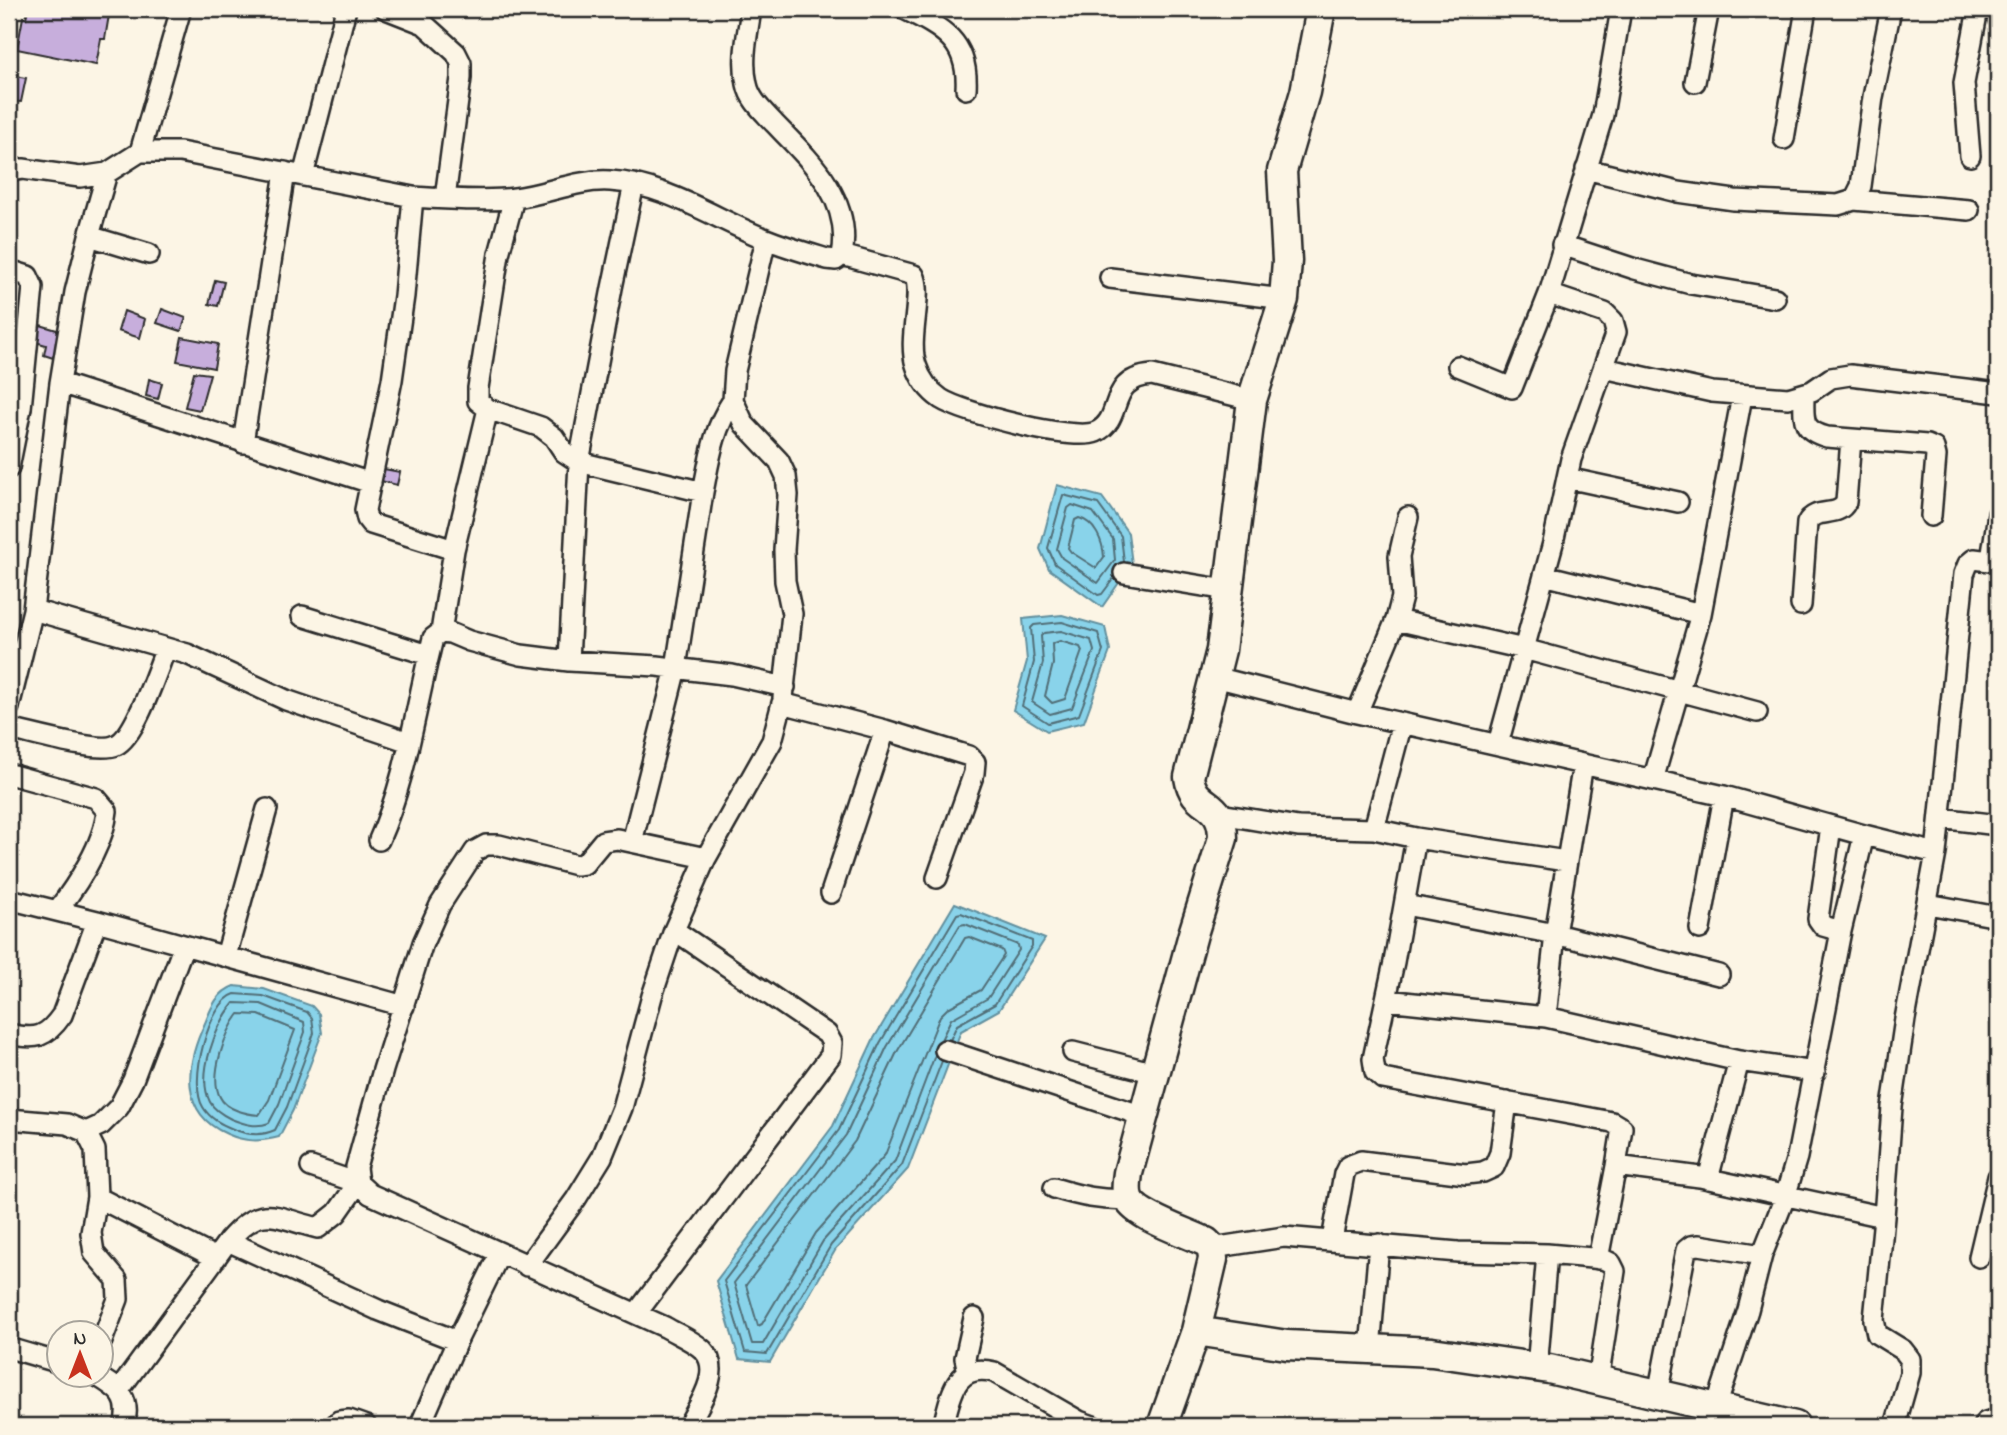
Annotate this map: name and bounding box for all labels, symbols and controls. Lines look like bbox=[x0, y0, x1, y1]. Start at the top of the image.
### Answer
north arrow bbox=[46, 1320, 116, 1390]
text: N bbox=[74, 1326, 87, 1353]

